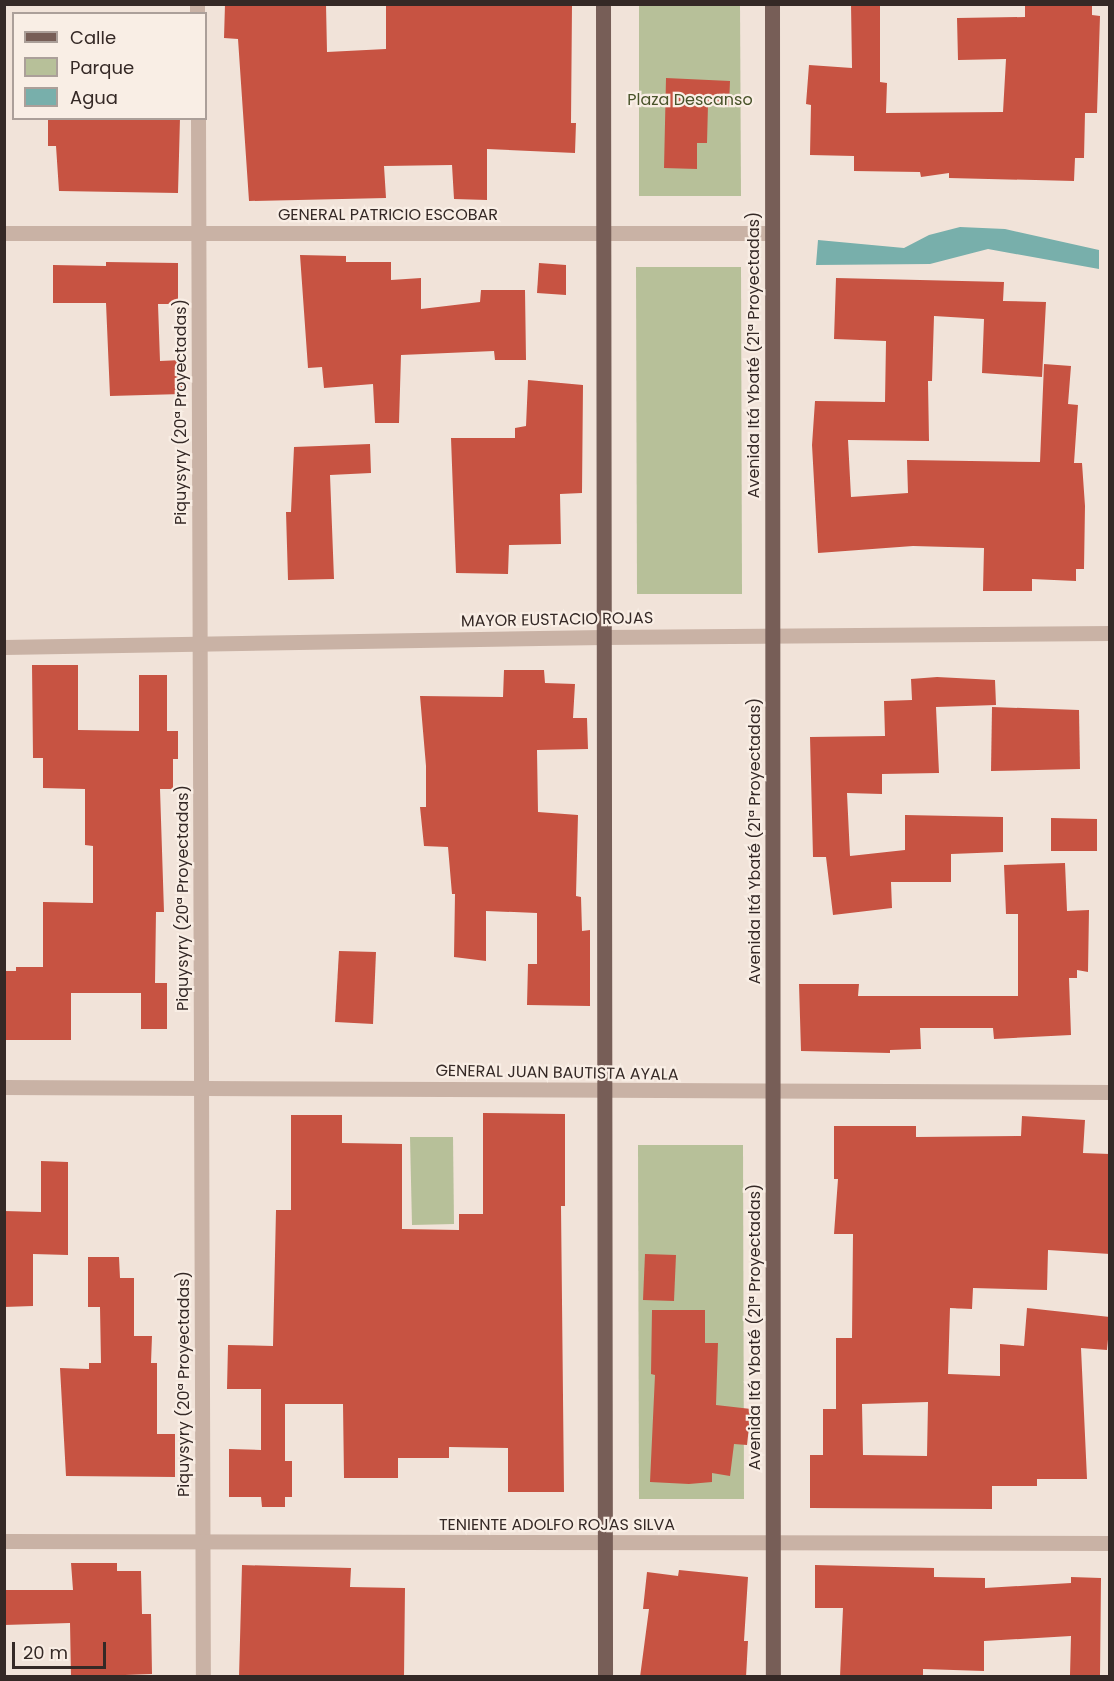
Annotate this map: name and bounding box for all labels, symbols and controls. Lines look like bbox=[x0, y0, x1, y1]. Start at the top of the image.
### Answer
legend bbox=[12, 12, 207, 120]
text: Calle bbox=[70, 25, 116, 50]
text: Parque bbox=[70, 55, 134, 80]
text: Agua bbox=[70, 85, 118, 110]
park label: Plaza Descanso bbox=[627, 90, 753, 110]
street label: GENERAL PATRICIO ESCOBAR bbox=[278, 205, 498, 225]
street label: Avenida Itá Ybaté (21ª Proyectadas) bbox=[744, 212, 764, 498]
street label: Piquysyry (20ª Proyectadas) bbox=[171, 299, 191, 525]
street label: MAYOR EUSTACIO ROJAS bbox=[461, 609, 653, 631]
street label: Avenida Itá Ybaté (21ª Proyectadas) bbox=[745, 698, 765, 984]
street label: Piquysyry (20ª Proyectadas) bbox=[173, 785, 193, 1011]
street label: GENERAL JUAN BAUTISTA AYALA bbox=[435, 1061, 679, 1085]
street label: Avenida Itá Ybaté (21ª Proyectadas) bbox=[745, 1184, 765, 1470]
street label: Piquysyry (20ª Proyectadas) bbox=[174, 1271, 194, 1497]
street label: TENIENTE ADOLFO ROJAS SILVA bbox=[439, 1515, 675, 1535]
scale bar bbox=[15, 1630, 110, 1668]
text: 20 m bbox=[23, 1640, 68, 1665]

